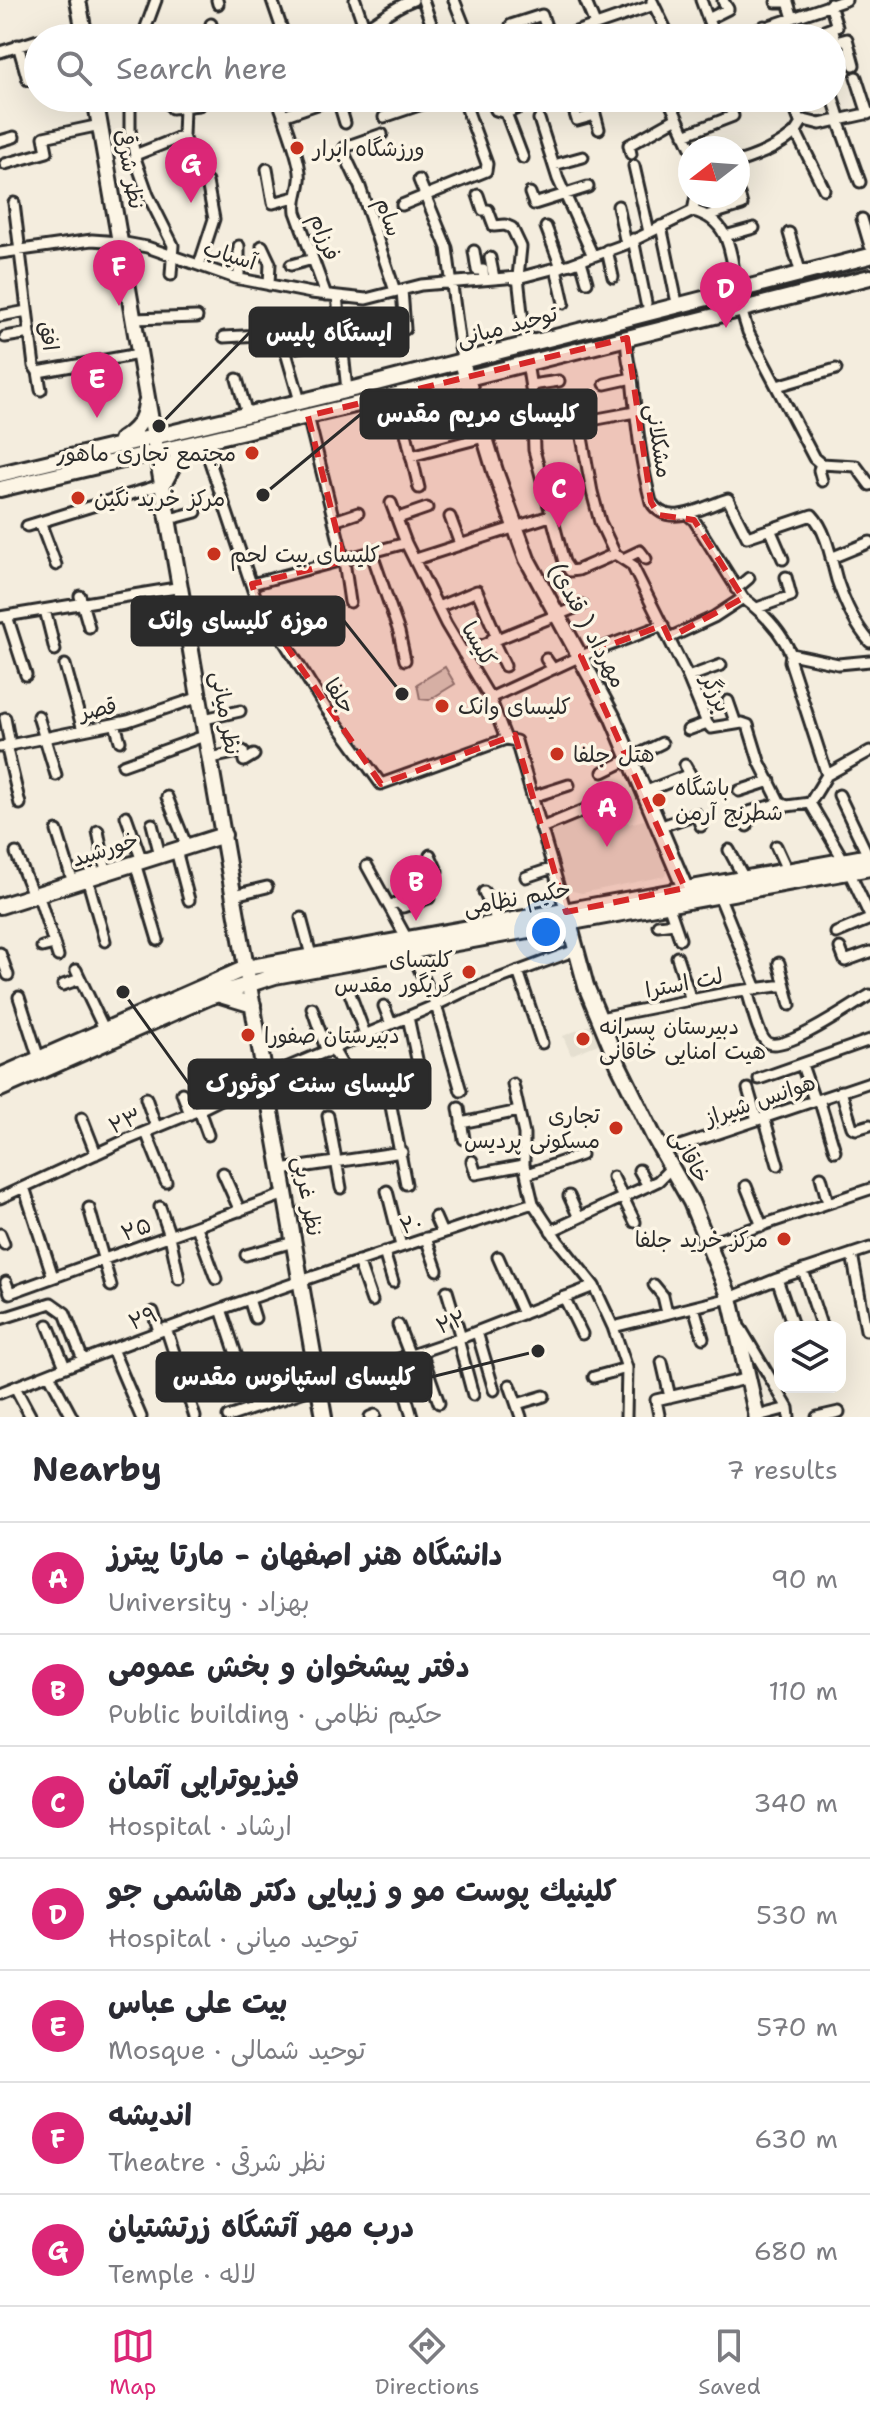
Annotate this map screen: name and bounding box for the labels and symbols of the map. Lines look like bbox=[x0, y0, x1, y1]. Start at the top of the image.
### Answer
street label: نظر شرقی bbox=[109, 127, 151, 211]
place label: ورزشگاه ابرار bbox=[311, 134, 425, 163]
north arrow bbox=[678, 136, 750, 208]
pin: G bbox=[165, 137, 217, 203]
marker: ورزشگاه ابرار bbox=[288, 139, 306, 157]
street label: سام bbox=[367, 194, 409, 241]
street label: فرزام bbox=[301, 209, 347, 265]
street label: آسیاب bbox=[200, 233, 262, 277]
pin: F bbox=[93, 240, 145, 306]
pin: D bbox=[700, 262, 752, 328]
street label: توحید میانی bbox=[453, 298, 561, 353]
callout: ایستگاه پلیس bbox=[250, 308, 408, 356]
text: ایستگاه پلیس bbox=[266, 317, 392, 349]
street label: افق bbox=[33, 319, 65, 353]
pin: E bbox=[71, 352, 123, 418]
callout: کلیسای مریم مقدس bbox=[361, 390, 596, 438]
text: کلیسای مریم مقدس bbox=[377, 398, 580, 432]
street label: مشکلانی bbox=[639, 402, 679, 480]
place label: مجتمع تجاری ماهور bbox=[56, 439, 236, 470]
marker: مجتمع تجاری ماهور bbox=[243, 444, 261, 462]
pin: C bbox=[533, 462, 585, 528]
place label: مرکز خرید نگین bbox=[94, 484, 225, 513]
marker: مرکز خرید نگین bbox=[69, 489, 87, 507]
place label: کلیسای بیت لحم bbox=[230, 540, 380, 571]
marker: کلیسای بیت لحم bbox=[205, 545, 223, 563]
street label: مهرداد ( قندی) bbox=[543, 557, 633, 693]
callout: موزه کلیسای وانک bbox=[132, 597, 344, 645]
text: موزه کلیسای وانک bbox=[148, 605, 328, 637]
street label: کلیسا bbox=[455, 616, 503, 672]
street label: برزگر bbox=[694, 667, 738, 717]
street label: نظر میانی bbox=[204, 669, 248, 757]
street label: جلفا bbox=[317, 672, 363, 720]
street label: قصر bbox=[75, 691, 119, 728]
place label: کلیسای وانک bbox=[458, 692, 571, 721]
marker: کلیسای وانک bbox=[433, 697, 451, 715]
place label: هتل جلفا bbox=[573, 740, 655, 769]
marker: هتل جلفا bbox=[548, 745, 566, 763]
place label: باشگاه شطرنج آرمن bbox=[675, 773, 783, 828]
pin: A bbox=[581, 781, 633, 847]
marker: باشگاه شطرنج آرمن bbox=[650, 791, 668, 809]
street label: خورشید bbox=[68, 825, 142, 873]
pin: B bbox=[390, 855, 442, 921]
street label: حکیم نظامی bbox=[461, 874, 573, 924]
your location bbox=[526, 912, 566, 952]
place label: کلیسای گریگور مقدس bbox=[334, 945, 453, 999]
street label: لت استرا bbox=[643, 961, 725, 1005]
marker: کلیسای گریگور مقدس bbox=[460, 963, 478, 981]
place label: دبیرستان پسرانه هیت امنایی خاقانی bbox=[599, 1012, 766, 1066]
place label: دبیرستان صفورا bbox=[264, 1021, 400, 1050]
marker: دبیرستان صفورا bbox=[239, 1026, 257, 1044]
marker: دبیرستان پسرانه هیت امنایی خاقانی bbox=[574, 1030, 592, 1048]
callout: کلیسای سنت کوئورک bbox=[189, 1060, 430, 1108]
text: کلیسای سنت کوئورک bbox=[206, 1068, 415, 1100]
street label: هوانس شیراز bbox=[699, 1068, 819, 1133]
street label: ۲۳ bbox=[104, 1101, 146, 1141]
place label: تجاری مسکونی پردیس bbox=[464, 1101, 601, 1155]
marker: تجاری مسکونی پردیس bbox=[607, 1119, 625, 1137]
street label: خاقانی bbox=[663, 1124, 717, 1188]
street label: نظر غربی bbox=[287, 1154, 329, 1238]
street label: ۲۰ bbox=[396, 1207, 426, 1241]
street label: ۲۵ bbox=[117, 1210, 155, 1248]
place label: مرکز خرید جلفا bbox=[635, 1225, 768, 1254]
marker: مرکز خرید جلفا bbox=[775, 1230, 793, 1248]
street label: ۲۹ bbox=[124, 1299, 162, 1337]
street label: ۲۲ bbox=[432, 1303, 470, 1341]
callout: کلیسای استپانوس مقدس bbox=[157, 1353, 431, 1401]
text: کلیسای استپانوس مقدس bbox=[173, 1361, 415, 1393]

